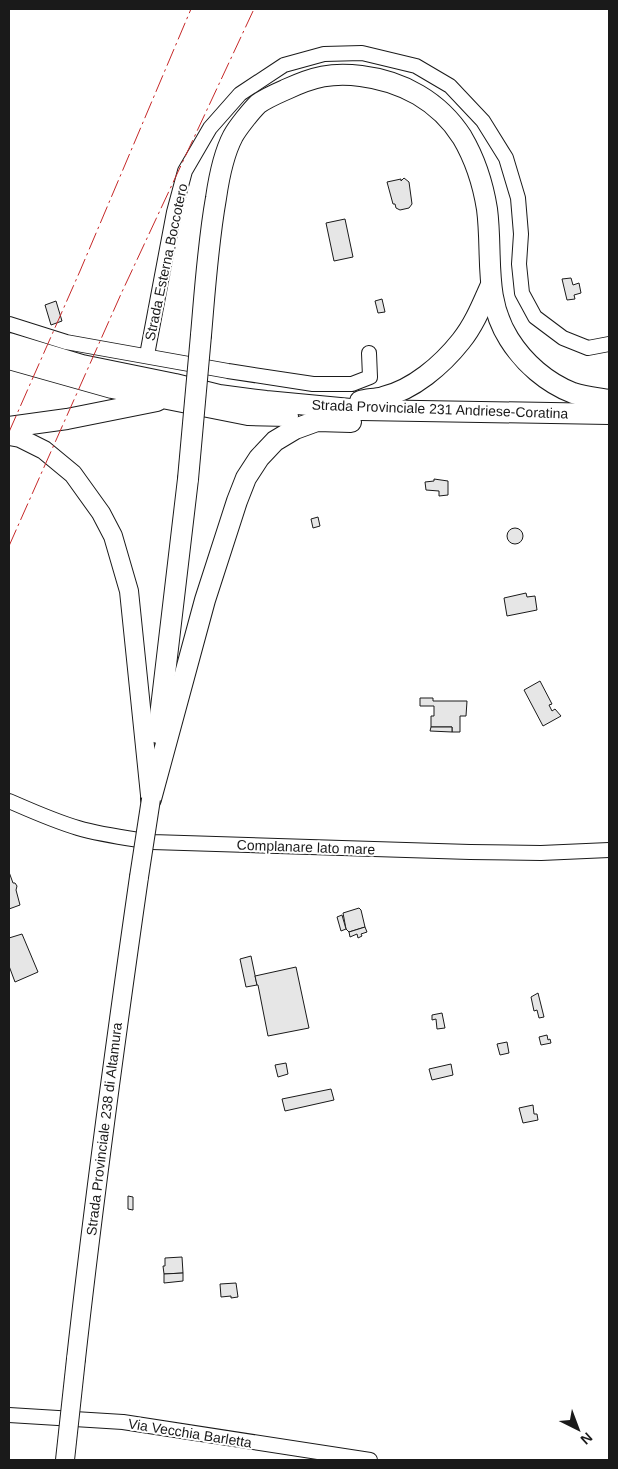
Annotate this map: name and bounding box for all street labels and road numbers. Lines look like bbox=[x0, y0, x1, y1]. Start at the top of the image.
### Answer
street label: Strada Esterna Boccotero bbox=[142, 182, 191, 342]
street label: Strada Provinciale 231 Andriese-Coratina bbox=[311, 397, 569, 421]
street label: Complanare lato mare bbox=[237, 837, 376, 857]
street label: Strada Provinciale 238 di Altamura bbox=[83, 1021, 125, 1237]
street label: Via Vecchia Barletta bbox=[127, 1415, 253, 1451]

